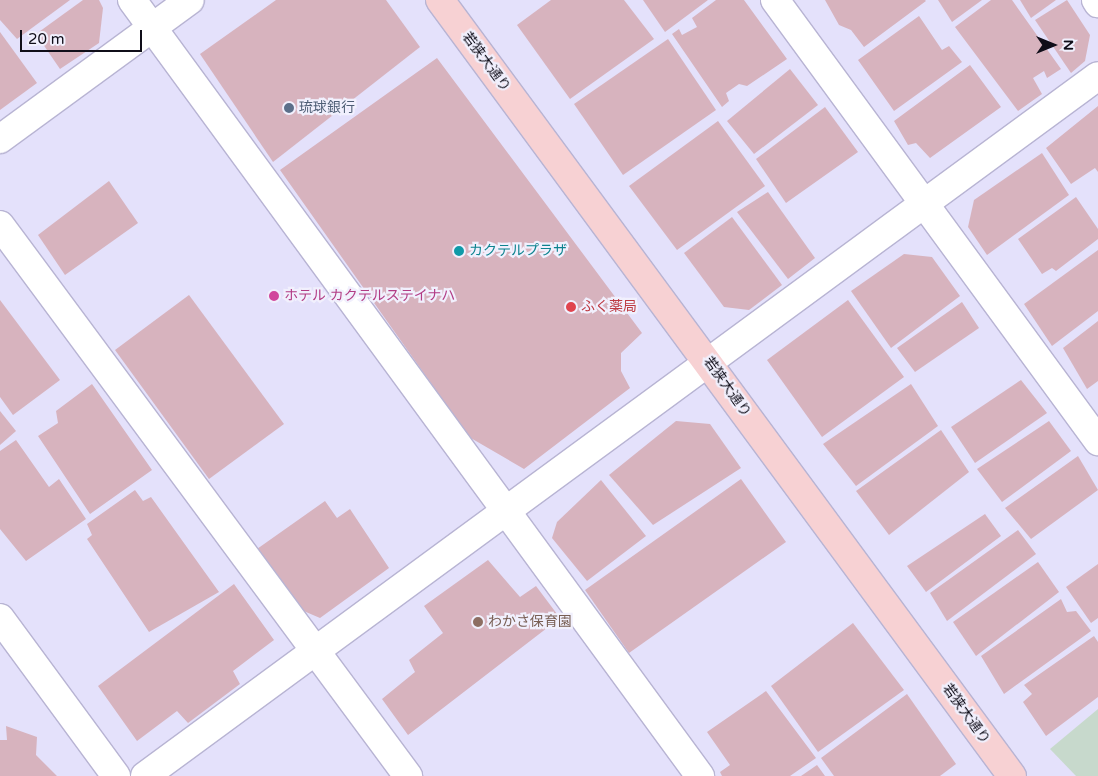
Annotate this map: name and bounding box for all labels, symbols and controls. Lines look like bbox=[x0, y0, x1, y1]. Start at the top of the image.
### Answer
scale bar bbox=[22, 20, 145, 52]
north arrow bbox=[1028, 20, 1078, 70]
street label: 若狭大通り bbox=[458, 29, 514, 95]
text: 20 m bbox=[28, 30, 65, 48]
text: N bbox=[1060, 39, 1077, 51]
place label: 琉球銀行 bbox=[299, 100, 355, 116]
marker: 琉球銀行 bbox=[283, 102, 295, 114]
place label: カクテルプラザ bbox=[469, 243, 567, 259]
marker: カクテルプラザ bbox=[453, 245, 465, 257]
place label: ホテル カクテルステイナハ bbox=[284, 288, 456, 304]
marker: ホテル カクテルステイナハ bbox=[268, 290, 280, 302]
place label: ふく薬局 bbox=[581, 299, 637, 315]
marker: ふく薬局 bbox=[565, 301, 577, 313]
street label: 若狭大通り bbox=[700, 354, 754, 420]
place label: わかさ保育園 bbox=[488, 614, 572, 630]
marker: わかさ保育園 bbox=[472, 616, 484, 628]
street label: 若狭大通り bbox=[939, 681, 993, 747]

